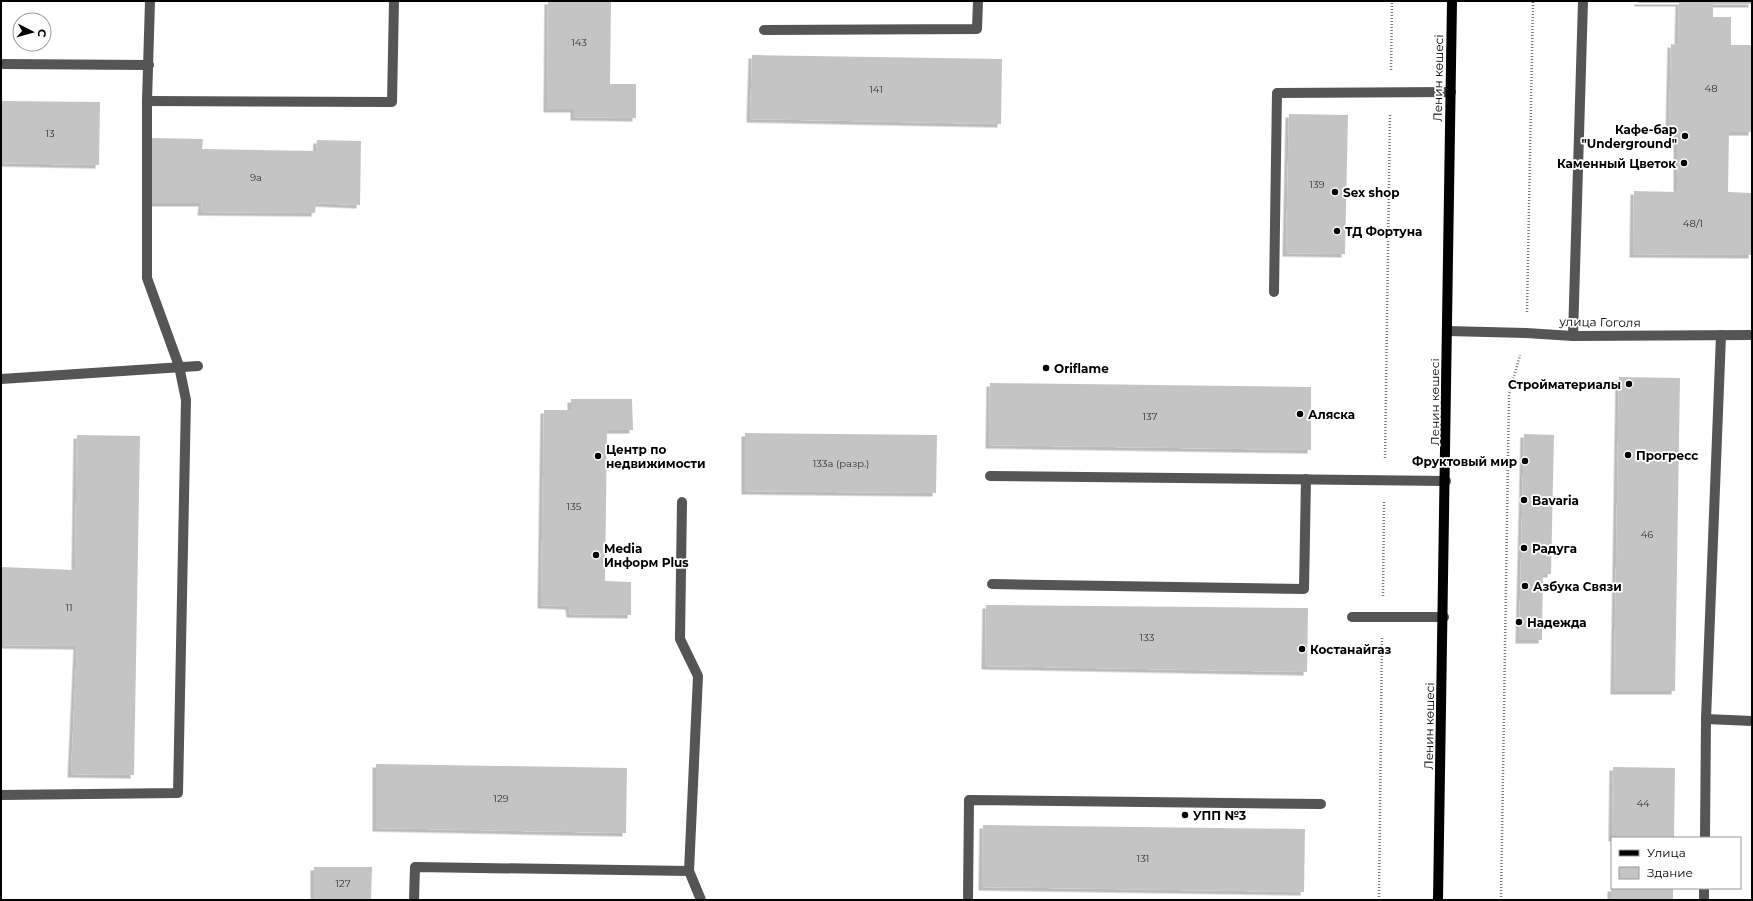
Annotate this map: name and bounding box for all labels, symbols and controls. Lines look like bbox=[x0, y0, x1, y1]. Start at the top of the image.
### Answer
north arrow bbox=[12, 12, 52, 52]
text: С bbox=[35, 28, 49, 38]
street label: Ленин көшесі bbox=[1430, 34, 1446, 122]
house number: 143 bbox=[571, 36, 587, 49]
house number: 48 bbox=[1704, 82, 1718, 95]
house number: 141 bbox=[869, 83, 883, 96]
place label: Кафе-бар "Underground" bbox=[1582, 122, 1677, 151]
house number: 13 bbox=[45, 127, 55, 140]
marker: Кафе-бар "Underground" bbox=[1680, 131, 1690, 141]
place label: Каменный Цветок bbox=[1557, 156, 1676, 171]
marker: Каменный Цветок bbox=[1679, 158, 1689, 168]
house number: 9а bbox=[250, 171, 262, 184]
house number: 139 bbox=[1309, 178, 1325, 191]
place label: Sex shop bbox=[1343, 185, 1399, 200]
marker: Sex shop bbox=[1330, 187, 1340, 197]
house number: 48/1 bbox=[1683, 217, 1703, 230]
place label: ТД Фортуна bbox=[1345, 224, 1422, 239]
marker: ТД Фортуна bbox=[1332, 226, 1342, 236]
street label: улица Гоголя bbox=[1558, 314, 1641, 330]
street label: Ленин көшесі bbox=[1427, 358, 1442, 446]
place label: Oriflame bbox=[1054, 361, 1109, 376]
marker: Oriflame bbox=[1041, 363, 1051, 373]
place label: Стройматериалы bbox=[1508, 377, 1621, 392]
marker: Стройматериалы bbox=[1624, 379, 1634, 389]
place label: Аляска bbox=[1308, 407, 1355, 422]
marker: Аляска bbox=[1295, 409, 1305, 419]
house number: 137 bbox=[1142, 410, 1158, 423]
place label: Центр по недвижимости bbox=[606, 442, 706, 471]
place label: Прогресс bbox=[1636, 448, 1698, 463]
marker: Прогресс bbox=[1623, 450, 1633, 460]
marker: Центр по недвижимости bbox=[593, 451, 603, 461]
place label: Фруктовый мир bbox=[1412, 454, 1517, 469]
marker: Фруктовый мир bbox=[1520, 456, 1530, 466]
house number: 133а (разр.) bbox=[813, 457, 869, 470]
place label: Bavaria bbox=[1532, 493, 1579, 508]
marker: Bavaria bbox=[1519, 495, 1529, 505]
house number: 135 bbox=[567, 500, 582, 513]
house number: 46 bbox=[1641, 528, 1653, 541]
place label: Media Информ Plus bbox=[604, 541, 689, 570]
place label: Радуга bbox=[1532, 541, 1577, 556]
marker: Радуга bbox=[1519, 543, 1529, 553]
marker: Media Информ Plus bbox=[591, 550, 601, 560]
place label: Азбука Связи bbox=[1533, 579, 1622, 594]
marker: Азбука Связи bbox=[1520, 581, 1530, 591]
house number: 11 bbox=[65, 601, 73, 614]
place label: Надежда bbox=[1527, 615, 1587, 630]
marker: Надежда bbox=[1514, 617, 1524, 627]
house number: 133 bbox=[1140, 631, 1155, 644]
place label: Костанайгаз bbox=[1310, 642, 1392, 657]
marker: Костанайгаз bbox=[1297, 644, 1307, 654]
street label: Ленин көшесі bbox=[1421, 682, 1437, 770]
house number: 129 bbox=[493, 792, 509, 805]
house number: 44 bbox=[1636, 797, 1650, 810]
place label: УПП №3 bbox=[1193, 808, 1246, 823]
marker: УПП №3 bbox=[1180, 810, 1190, 820]
legend bbox=[1611, 837, 1741, 889]
text: Улица bbox=[1647, 845, 1686, 860]
house number: 131 bbox=[1137, 852, 1149, 865]
text: Здание bbox=[1647, 865, 1693, 880]
house number: 127 bbox=[335, 877, 351, 890]

